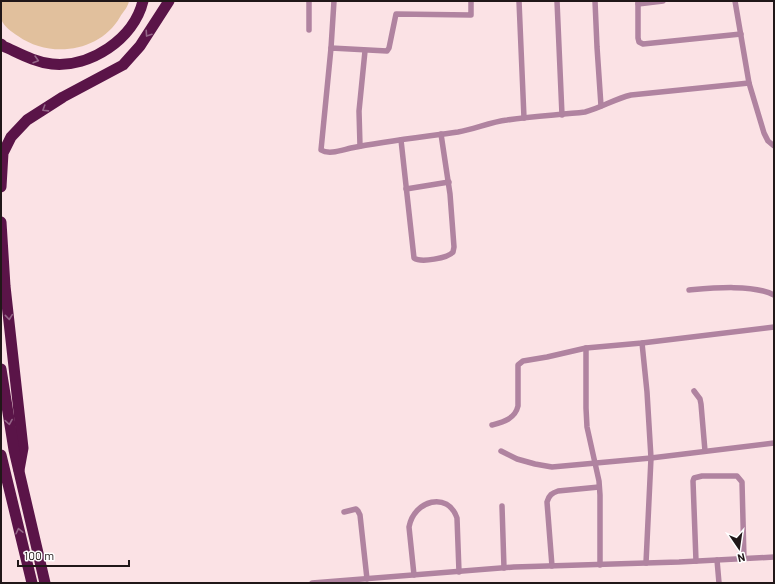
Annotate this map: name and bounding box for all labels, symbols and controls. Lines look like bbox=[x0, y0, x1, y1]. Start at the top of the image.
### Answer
one-way arrow bbox=[146, 29, 153, 36]
one-way arrow bbox=[32, 55, 39, 64]
one-way arrow bbox=[42, 104, 49, 111]
one-way arrow bbox=[4, 314, 13, 320]
one-way arrow bbox=[5, 419, 13, 425]
one-way arrow bbox=[16, 528, 24, 535]
north arrow bbox=[719, 528, 759, 568]
scale bar bbox=[18, 542, 129, 568]
text: 100 m bbox=[24, 548, 54, 562]
text: N bbox=[736, 551, 746, 565]

